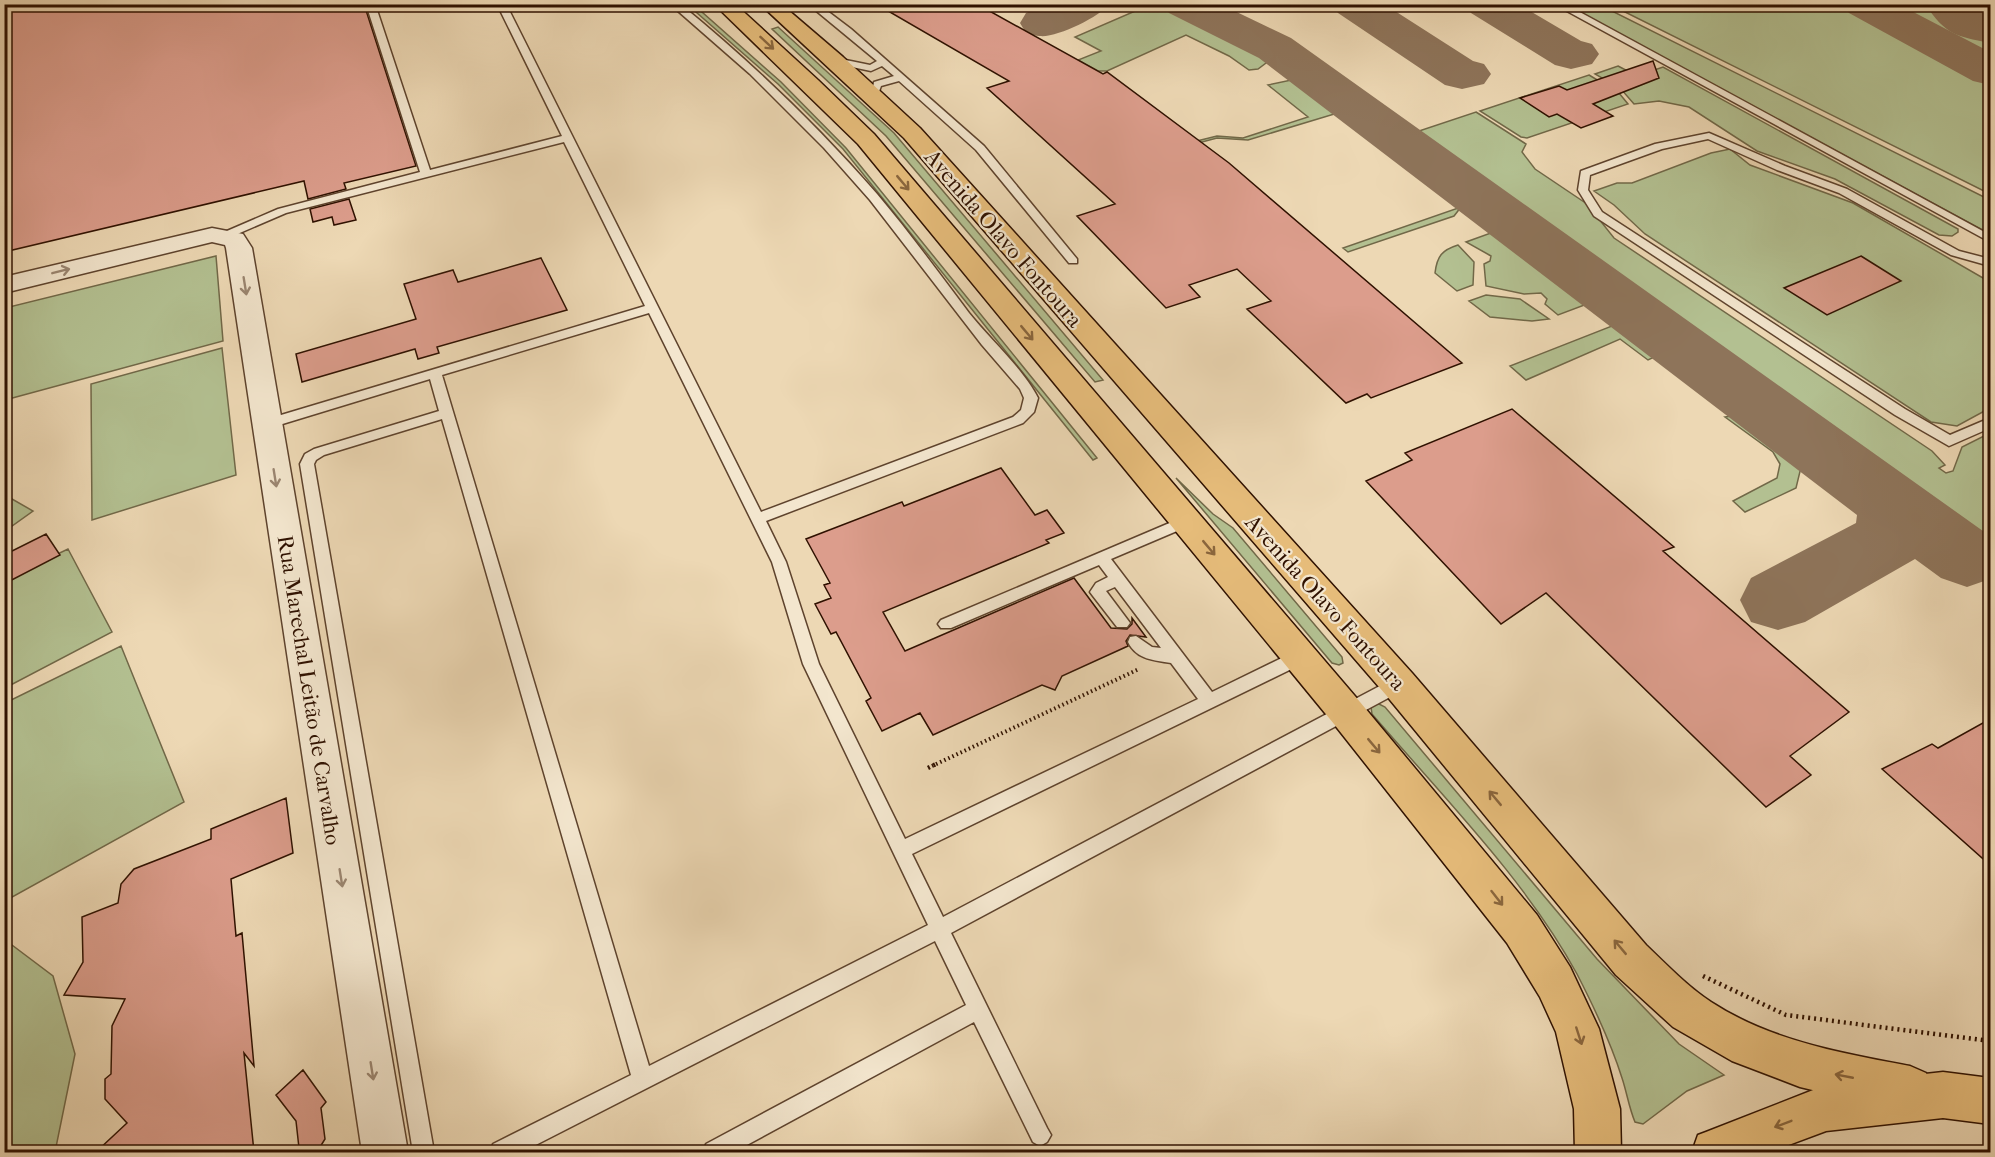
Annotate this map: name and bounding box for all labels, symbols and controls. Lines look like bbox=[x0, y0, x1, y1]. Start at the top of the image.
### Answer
one-way arrow bbox=[759, 36, 774, 50]
street label: Avenida Olavo Fontoura bbox=[918, 144, 1088, 333]
one-way arrow bbox=[896, 175, 909, 191]
one-way arrow bbox=[51, 264, 70, 276]
one-way arrow bbox=[240, 275, 251, 295]
one-way arrow bbox=[1020, 325, 1034, 340]
one-way arrow bbox=[270, 468, 281, 488]
street label: Avenida Olavo Fontoura bbox=[1239, 509, 1411, 696]
street label: Rua Marechal Leitão de Carvalho bbox=[272, 533, 346, 847]
one-way arrow bbox=[1202, 540, 1216, 555]
one-way arrow bbox=[1368, 738, 1381, 754]
one-way arrow bbox=[1488, 791, 1502, 806]
one-way arrow bbox=[335, 868, 346, 887]
one-way arrow bbox=[1491, 890, 1504, 906]
one-way arrow bbox=[1613, 940, 1627, 955]
one-way arrow bbox=[1574, 1026, 1585, 1045]
one-way arrow bbox=[367, 1060, 378, 1080]
one-way arrow bbox=[1835, 1070, 1855, 1081]
one-way arrow bbox=[1774, 1119, 1793, 1130]

